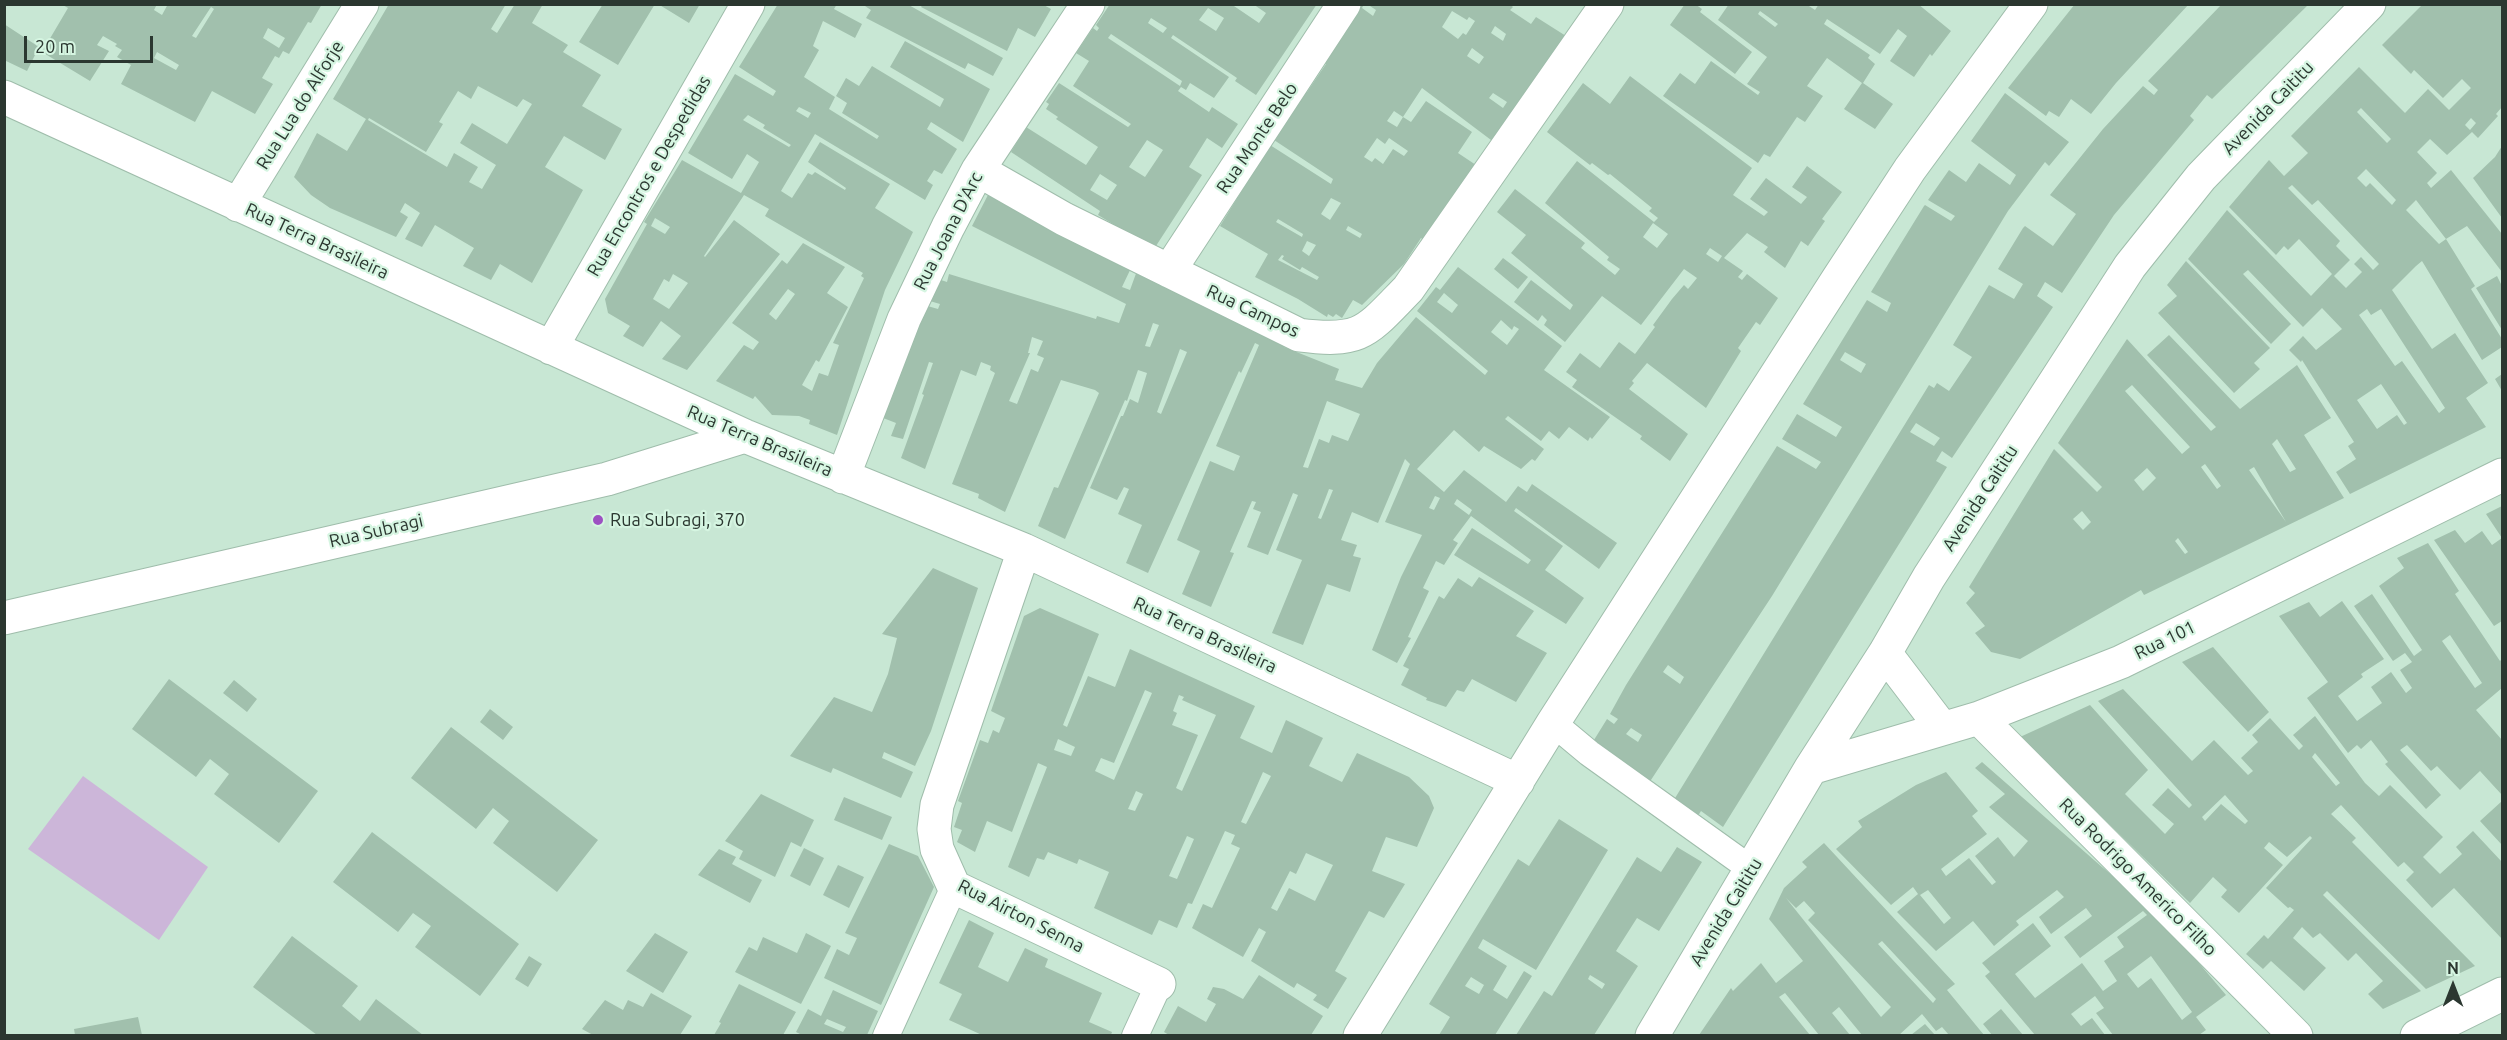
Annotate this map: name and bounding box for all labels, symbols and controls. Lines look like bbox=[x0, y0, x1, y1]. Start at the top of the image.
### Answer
scale bar bbox=[27, 24, 156, 62]
text: 20 m bbox=[35, 36, 75, 56]
street label: Rua Lua do Alforje bbox=[252, 37, 348, 173]
street label: Avenida Caititu bbox=[2218, 57, 2318, 159]
street label: Rua Encontros e Despedidas bbox=[583, 72, 715, 280]
street label: Rua Monte Belo bbox=[1212, 78, 1302, 198]
street label: Rua Joana D'Arc bbox=[909, 168, 987, 294]
street label: Rua Terra Brasileira bbox=[242, 198, 392, 284]
street label: Rua Campos bbox=[1203, 280, 1303, 342]
street label: Rua Terra Brasileira bbox=[684, 401, 836, 481]
street label: Avenida Caititu bbox=[1938, 441, 2022, 555]
place label: Rua Subragi, 370 bbox=[610, 509, 745, 531]
street label: Rua Subragi bbox=[327, 510, 425, 552]
marker: Rua Subragi, 370 bbox=[591, 513, 605, 527]
street label: Rua Terra Brasileira bbox=[1130, 592, 1280, 678]
street label: Rua 101 bbox=[2131, 616, 2199, 664]
street label: Rua Rodrigo Americo Filho bbox=[2055, 794, 2221, 960]
street label: Avenida Caititu bbox=[1685, 854, 1767, 970]
street label: Rua Airton Senna bbox=[954, 875, 1088, 957]
north arrow bbox=[2423, 956, 2483, 1016]
text: N bbox=[2447, 959, 2459, 977]

